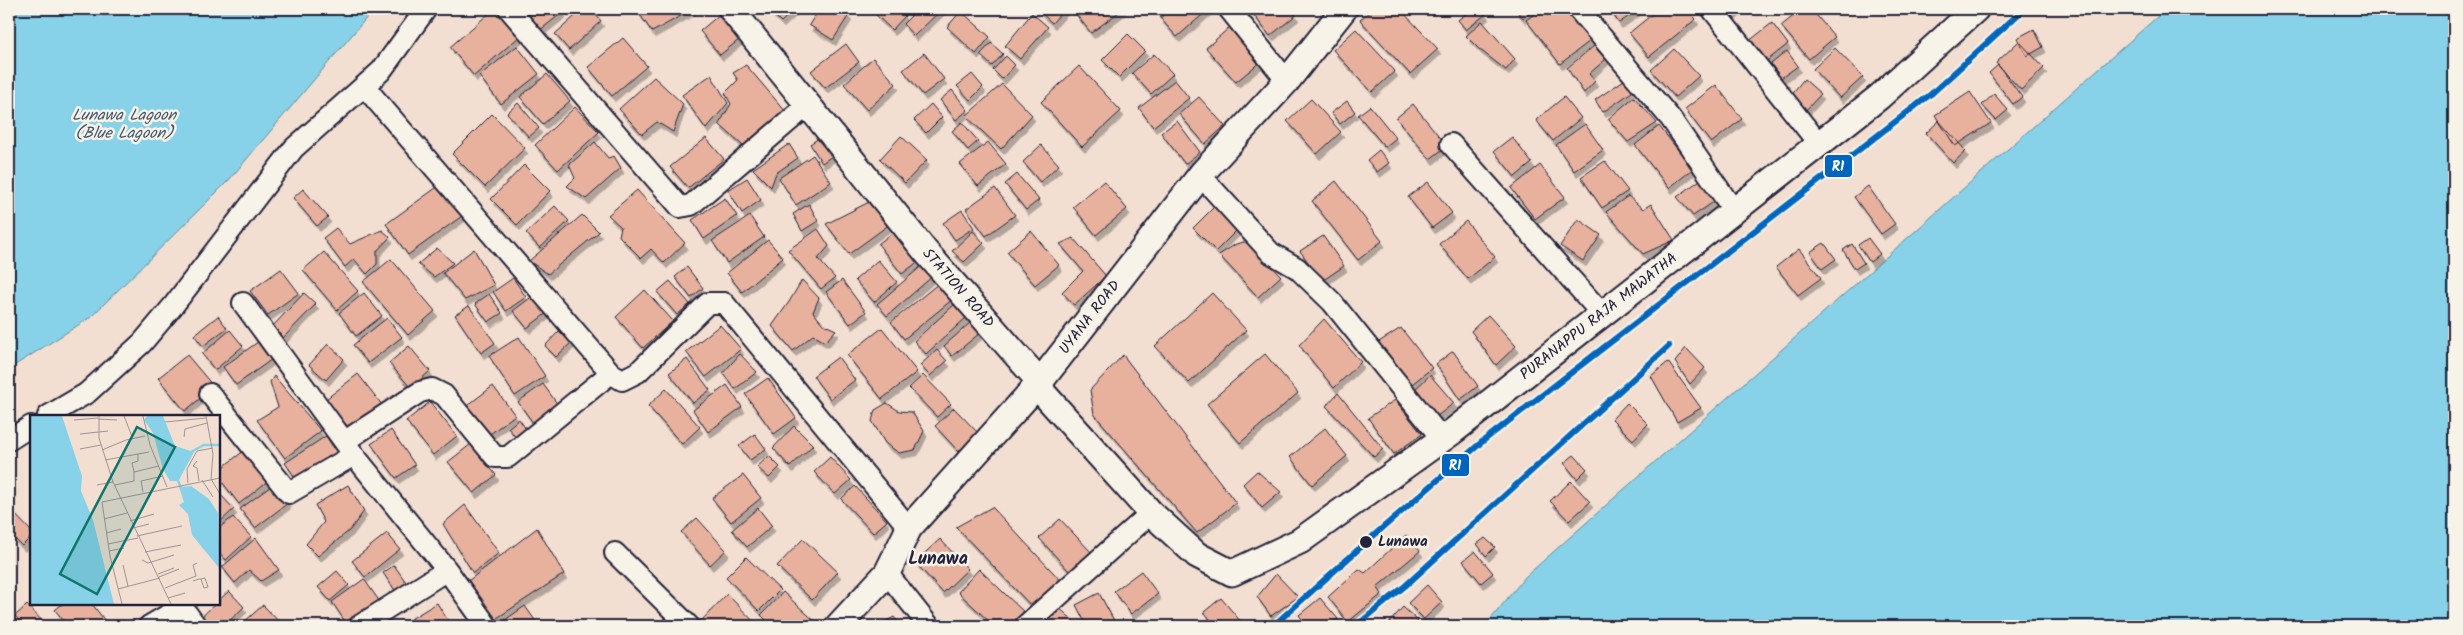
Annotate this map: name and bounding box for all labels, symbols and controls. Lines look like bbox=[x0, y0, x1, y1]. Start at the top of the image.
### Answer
water label: Lunawa Lagoon (Blue Lagoon) bbox=[72, 103, 177, 146]
line badge: R1 bbox=[1824, 154, 1853, 178]
text: R1 bbox=[1832, 156, 1845, 178]
street label: STATION ROAD bbox=[916, 243, 1000, 334]
street label: PURANAPPU RAJA MAWATHA bbox=[1515, 247, 1683, 386]
street label: UYANA ROAD bbox=[1053, 275, 1127, 360]
inset map bbox=[30, 415, 220, 605]
line badge: R1 bbox=[1441, 453, 1470, 477]
text: R1 bbox=[1449, 455, 1462, 477]
place label: Lunawa bbox=[1378, 530, 1428, 554]
marker: Lunawa bbox=[1358, 534, 1374, 550]
district label: Lunawa bbox=[908, 545, 968, 574]

